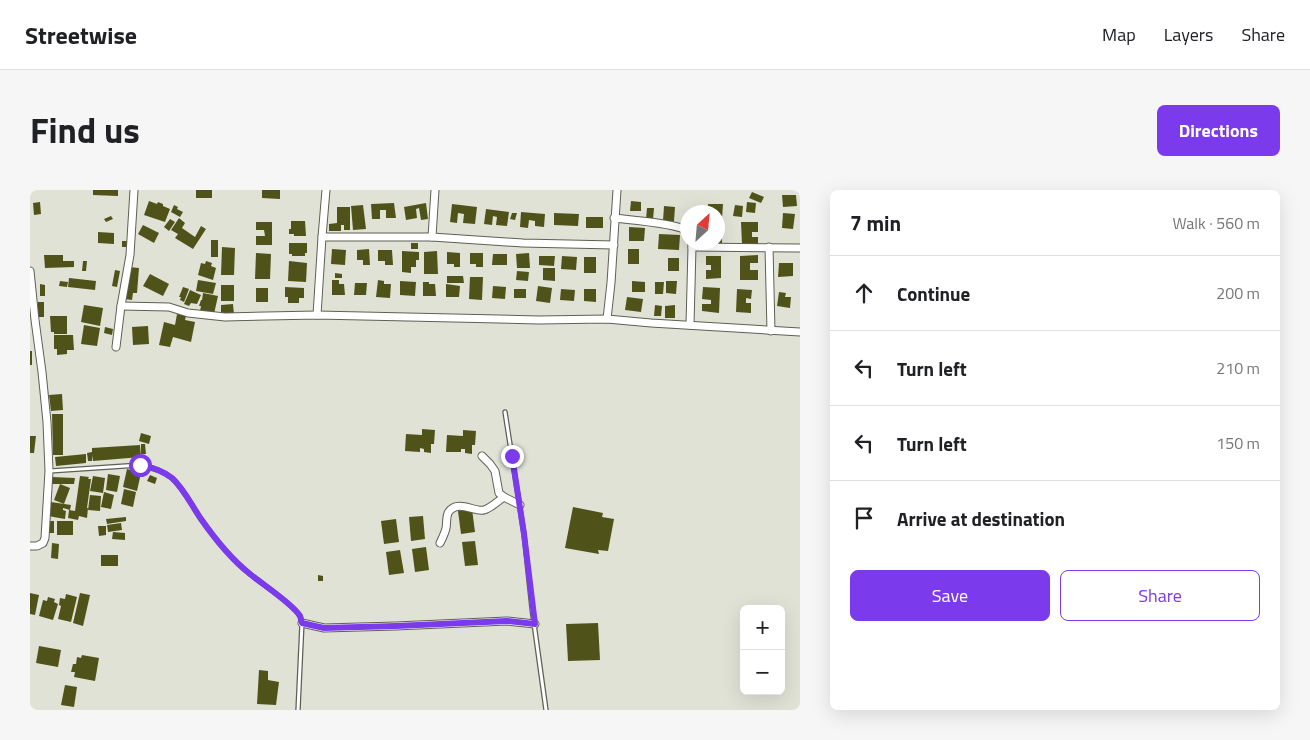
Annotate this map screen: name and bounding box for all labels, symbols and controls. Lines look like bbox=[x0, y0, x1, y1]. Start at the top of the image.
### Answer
text: Streetwise bbox=[25, 17, 137, 53]
text: Map bbox=[1102, 21, 1136, 48]
text: Layers bbox=[1164, 21, 1213, 48]
text: Share bbox=[1241, 21, 1285, 48]
text: Find us bbox=[30, 103, 140, 157]
button: Directions bbox=[1157, 105, 1280, 156]
north arrow bbox=[680, 205, 725, 250]
text: 7 min bbox=[850, 207, 901, 239]
text: Walk · 560 m bbox=[1172, 211, 1260, 235]
icon: ahead bbox=[850, 279, 878, 307]
text: Continue bbox=[897, 279, 970, 308]
text: 200 m bbox=[1216, 281, 1260, 305]
icon: left bbox=[850, 354, 878, 382]
text: Turn left bbox=[897, 354, 967, 383]
text: 210 m bbox=[1216, 356, 1260, 380]
icon: left bbox=[850, 429, 878, 457]
text: Turn left bbox=[897, 429, 967, 458]
text: 150 m bbox=[1216, 431, 1260, 455]
route end bbox=[501, 445, 524, 468]
route start bbox=[129, 454, 152, 477]
icon: arrive bbox=[850, 504, 878, 532]
text: Arrive at destination bbox=[897, 504, 1065, 533]
button: Save bbox=[850, 570, 1050, 621]
button: Share bbox=[1060, 570, 1260, 621]
map controls bbox=[740, 605, 785, 695]
button: + bbox=[740, 605, 785, 650]
button: − bbox=[740, 650, 785, 695]

